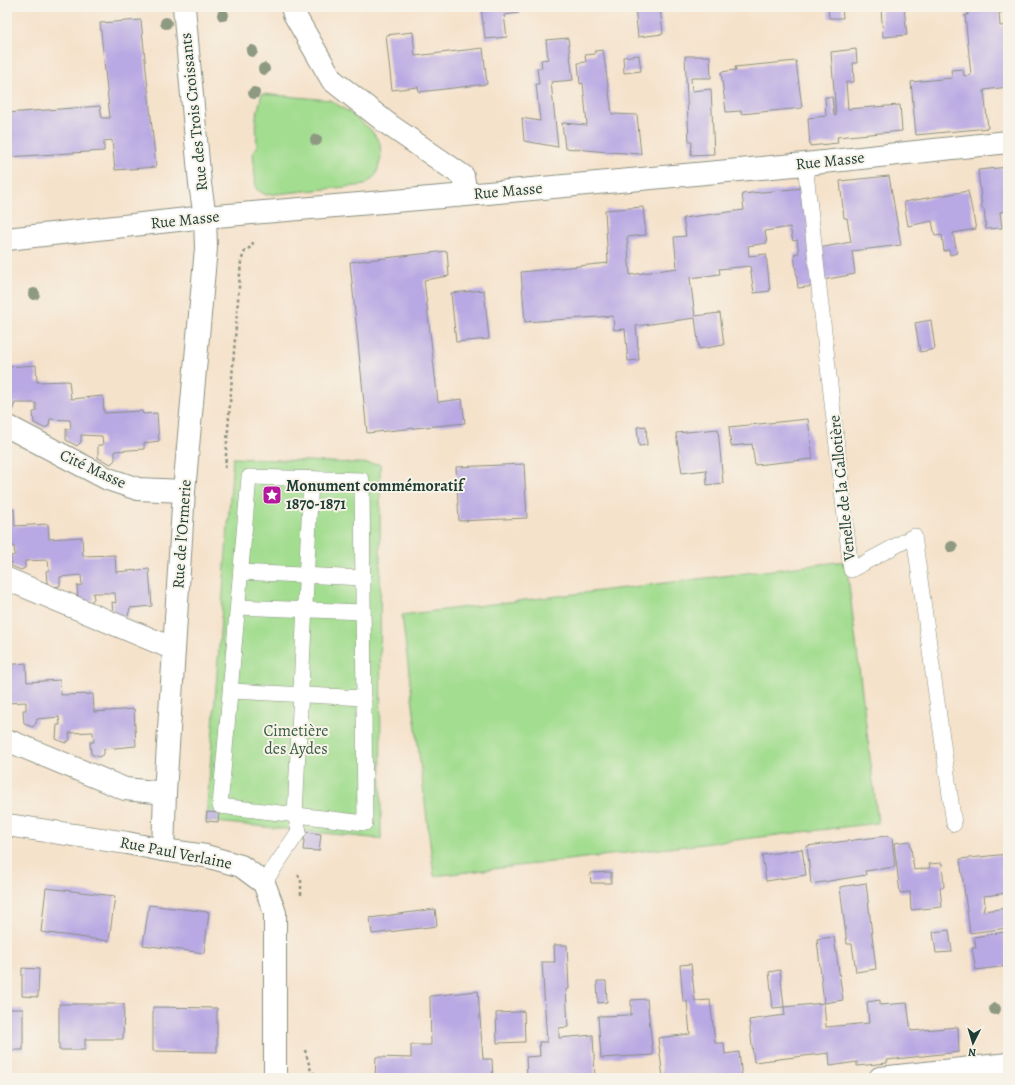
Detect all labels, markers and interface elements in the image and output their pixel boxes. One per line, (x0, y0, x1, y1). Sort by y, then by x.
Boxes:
street label: Rue des Trois Croissants (175, 32, 213, 192)
street label: Rue Masse (794, 146, 866, 176)
street label: Rue Masse (473, 177, 543, 205)
street label: Rue Masse (149, 205, 221, 235)
street label: Venelle de la Callotière (823, 414, 861, 563)
street label: Cité Masse (56, 444, 130, 494)
place label: Monument commémoratif 1870-1871 (286, 475, 466, 515)
street label: Rue de l'Ormerie (167, 479, 197, 589)
place icon: Monument commémoratif 1870-1871 (261, 484, 283, 506)
park label: Cimetière des Aydes (264, 720, 328, 760)
street label: Rue Paul Verlaine (118, 831, 234, 875)
north arrow (953, 1023, 993, 1063)
text: N (968, 1045, 977, 1060)

